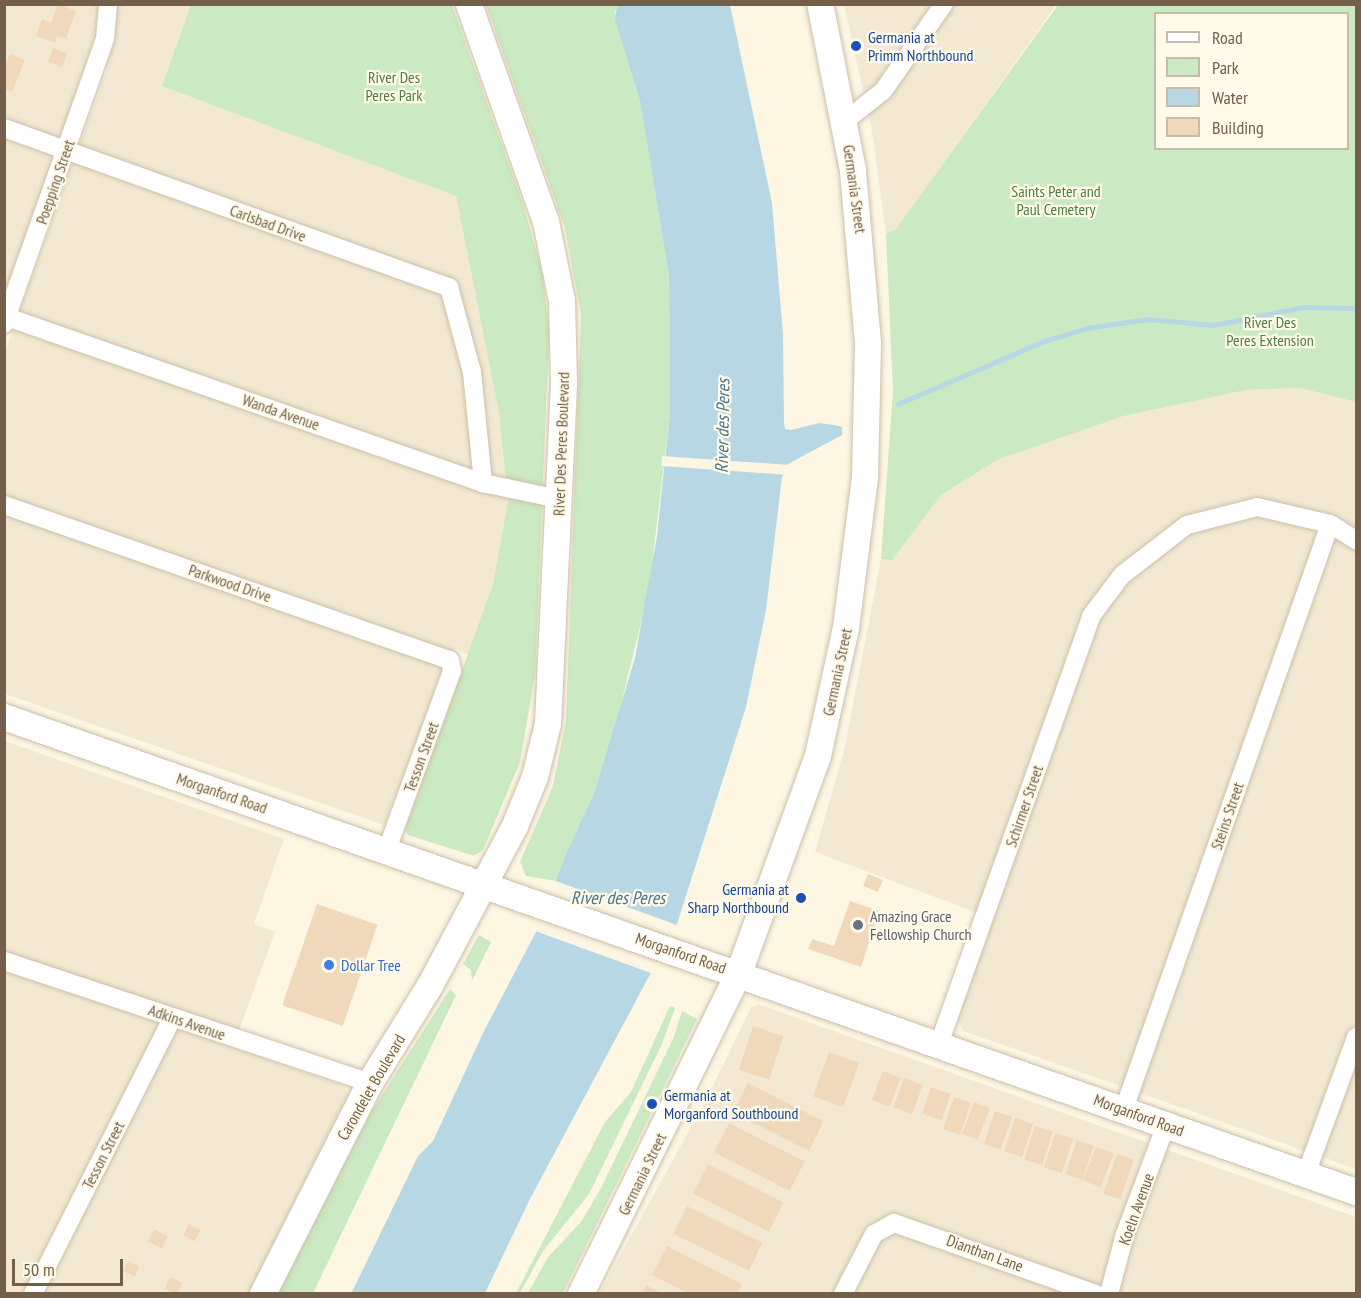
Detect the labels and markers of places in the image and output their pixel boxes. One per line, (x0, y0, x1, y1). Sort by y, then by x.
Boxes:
place label: Germania at Primm Northbound (868, 27, 973, 65)
marker: Germania at Primm Northbound (849, 39, 863, 53)
place label: Germania at Sharp Northbound (687, 879, 789, 917)
marker: Germania at Sharp Northbound (794, 891, 808, 905)
place label: Amazing Grace Fellowship Church (870, 906, 972, 944)
marker: Amazing Grace Fellowship Church (851, 918, 865, 932)
place label: Dollar Tree (341, 955, 401, 975)
marker: Dollar Tree (322, 958, 336, 972)
place label: Germania at Morganford Southbound (664, 1085, 798, 1123)
marker: Germania at Morganford Southbound (645, 1097, 659, 1111)

